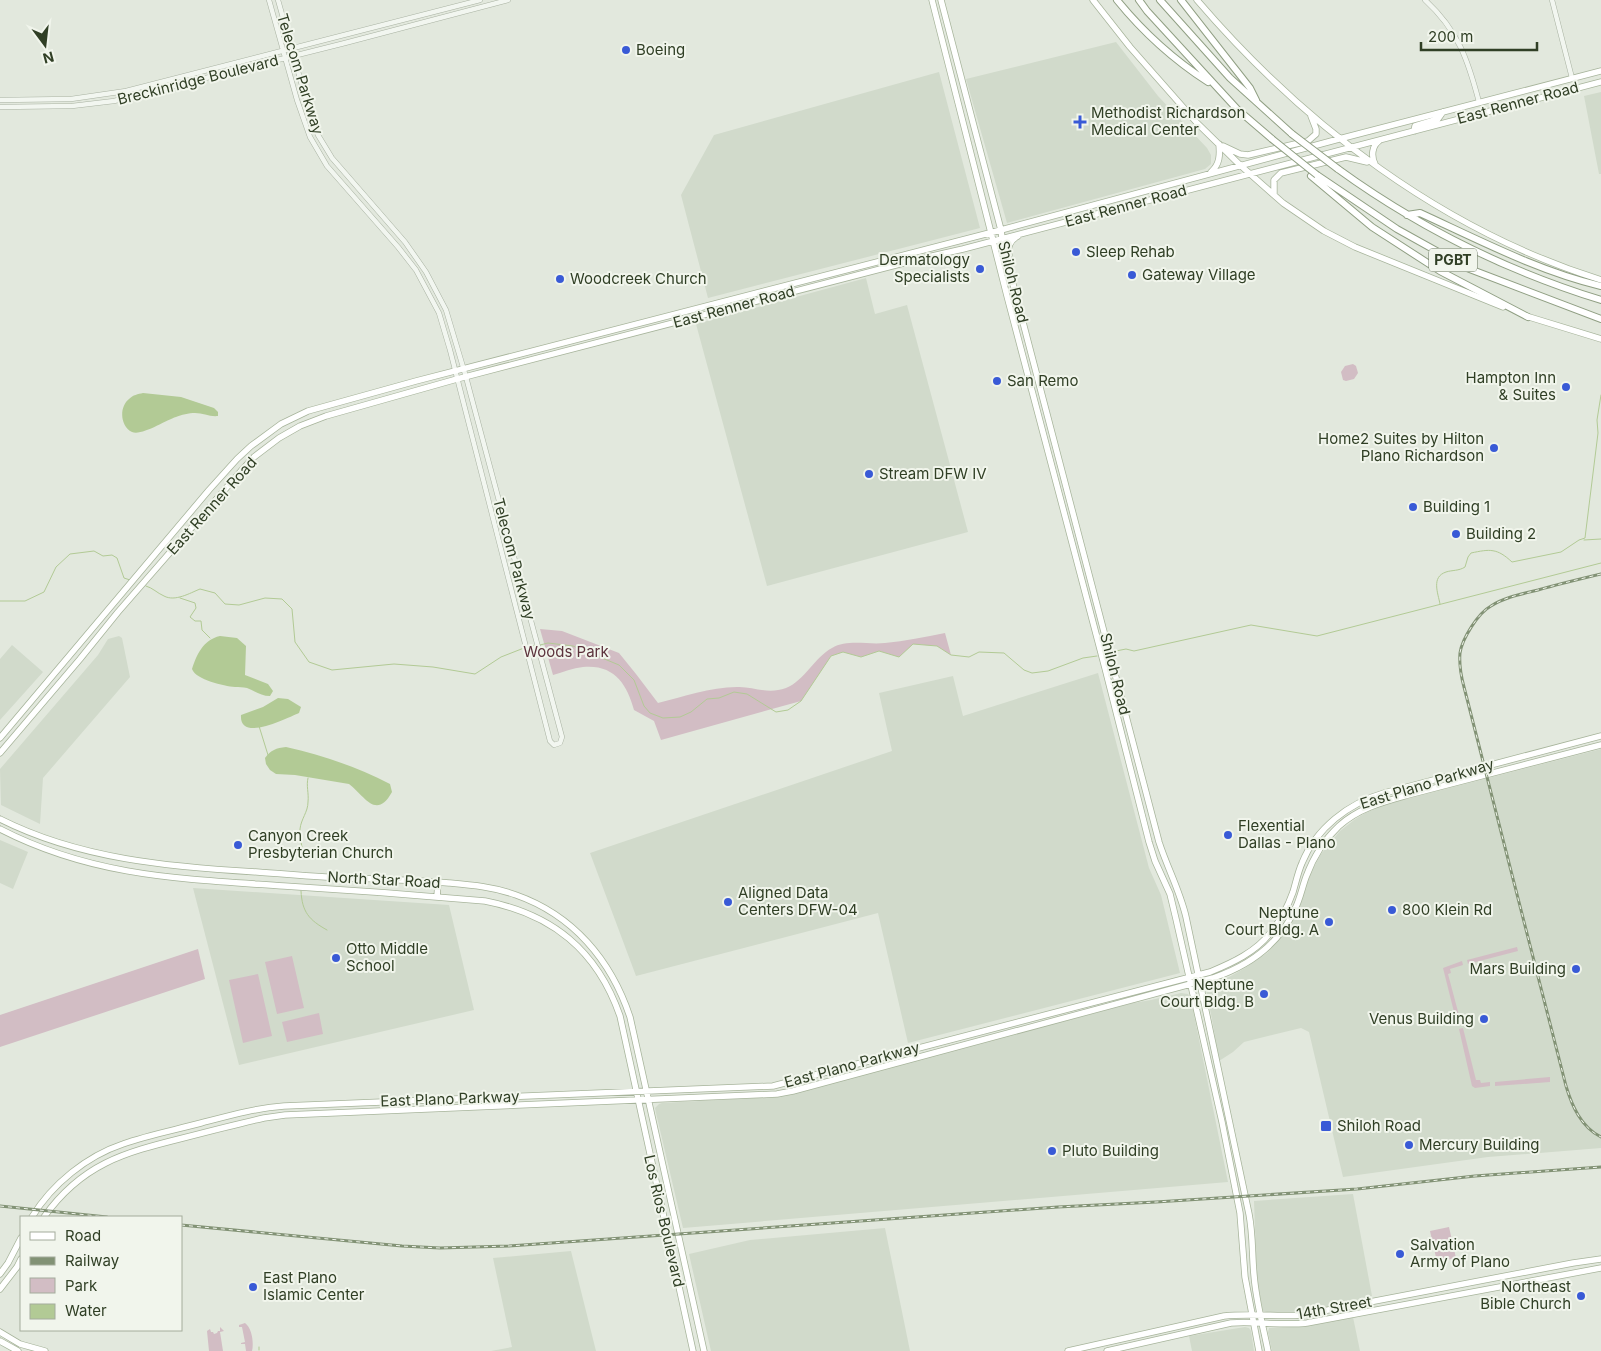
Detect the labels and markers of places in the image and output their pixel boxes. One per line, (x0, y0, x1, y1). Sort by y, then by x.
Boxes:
place label: Boeing (636, 40, 685, 59)
marker: Boeing (620, 44, 632, 56)
place label: Methodist Richardson Medical Center (1091, 103, 1245, 139)
marker: Methodist Richardson Medical Center (1073, 115, 1087, 129)
place label: Sleep Rehab (1086, 242, 1175, 261)
marker: Sleep Rehab (1070, 246, 1082, 258)
place label: Dermatology Specialists (879, 250, 971, 286)
marker: Dermatology Specialists (974, 263, 986, 275)
place label: Gateway Village (1142, 265, 1256, 284)
place label: Woodcreek Church (570, 269, 707, 288)
marker: Gateway Village (1126, 269, 1138, 281)
marker: Woodcreek Church (554, 273, 566, 285)
place label: Hampton Inn & Suites (1466, 368, 1556, 404)
place label: San Remo (1007, 371, 1078, 390)
marker: San Remo (991, 375, 1003, 387)
marker: Hampton Inn & Suites (1560, 381, 1572, 393)
place label: Home2 Suites by Hilton Plano Richardson (1318, 429, 1484, 465)
marker: Home2 Suites by Hilton Plano Richardson (1488, 442, 1500, 454)
place label: Stream DFW IV (879, 464, 987, 483)
marker: Stream DFW IV (863, 468, 875, 480)
place label: Building 1 (1423, 497, 1490, 516)
marker: Building 1 (1407, 501, 1419, 513)
place label: Building 2 (1466, 524, 1536, 543)
marker: Building 2 (1450, 528, 1462, 540)
place label: Flexential Dallas - Plano (1238, 816, 1336, 852)
place label: Canyon Creek Presbyterian Church (248, 826, 393, 862)
marker: Flexential Dallas - Plano (1222, 829, 1234, 841)
marker: Canyon Creek Presbyterian Church (232, 839, 244, 851)
place label: Aligned Data Centers DFW-04 (738, 883, 858, 919)
marker: Aligned Data Centers DFW-04 (722, 896, 734, 908)
place label: 800 Klein Rd (1402, 900, 1492, 919)
place label: Neptune Court Bldg. A (1224, 903, 1319, 939)
marker: 800 Klein Rd (1386, 904, 1398, 916)
marker: Neptune Court Bldg. A (1323, 916, 1335, 928)
place label: Otto Middle School (346, 939, 428, 975)
marker: Otto Middle School (330, 952, 342, 964)
place label: Mars Building (1469, 959, 1566, 978)
marker: Mars Building (1570, 963, 1582, 975)
place label: Neptune Court Bldg. B (1160, 975, 1254, 1011)
marker: Neptune Court Bldg. B (1258, 988, 1270, 1000)
place label: Venus Building (1369, 1009, 1474, 1028)
marker: Venus Building (1478, 1013, 1490, 1025)
place label: Shiloh Road (1337, 1116, 1421, 1135)
marker: Shiloh Road (1319, 1119, 1333, 1133)
place label: Mercury Building (1419, 1135, 1540, 1154)
marker: Mercury Building (1403, 1139, 1415, 1151)
place label: Pluto Building (1062, 1141, 1159, 1160)
marker: Pluto Building (1046, 1145, 1058, 1157)
place label: Salvation Army of Plano (1410, 1235, 1510, 1271)
marker: Salvation Army of Plano (1394, 1248, 1406, 1260)
place label: East Plano Islamic Center (263, 1268, 365, 1304)
place label: Northeast Bible Church (1480, 1277, 1571, 1313)
marker: East Plano Islamic Center (247, 1281, 259, 1293)
marker: Northeast Bible Church (1575, 1290, 1587, 1302)

